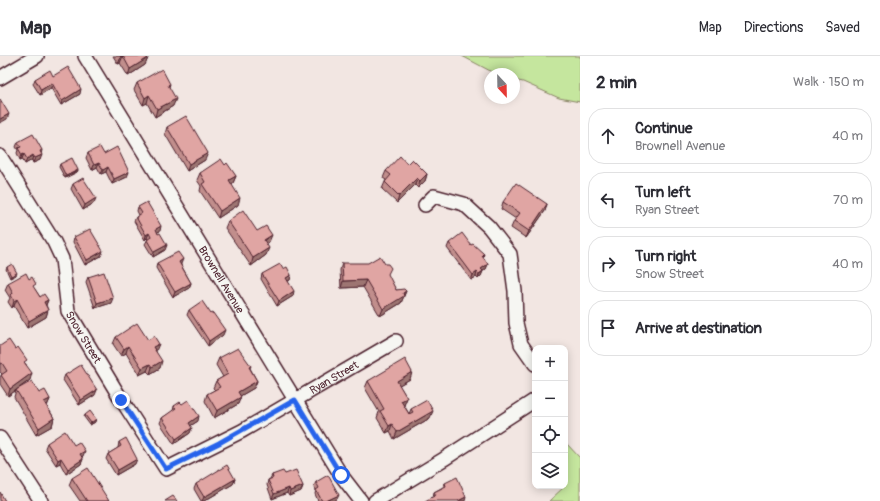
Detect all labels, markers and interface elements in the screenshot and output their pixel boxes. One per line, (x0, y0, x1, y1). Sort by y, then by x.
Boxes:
text: Map (20, 16, 51, 40)
text: Map (699, 19, 722, 36)
text: Directions (744, 19, 803, 36)
text: Saved (825, 19, 860, 36)
north arrow (484, 68, 520, 104)
text: 2 min (596, 72, 637, 93)
text: Walk · 150 m (793, 74, 864, 90)
text: Continue (635, 119, 693, 138)
icon: ahead (597, 125, 619, 147)
text: 40 m (832, 128, 863, 144)
text: Brownell Avenue (635, 138, 725, 154)
text: Turn left (635, 183, 691, 202)
icon: left (597, 189, 619, 211)
text: 70 m (833, 192, 863, 208)
text: Ryan Street (635, 202, 699, 218)
street label: Brownell Avenue (196, 244, 247, 316)
text: Turn right (635, 247, 696, 266)
icon: right (597, 253, 619, 275)
text: 40 m (832, 256, 863, 272)
text: Snow Street (635, 266, 704, 282)
street label: Snow Street (63, 309, 104, 366)
icon: arrive (597, 317, 619, 339)
text: Arrive at destination (635, 319, 762, 338)
map controls (532, 345, 568, 489)
button: + (532, 345, 568, 381)
street label: Ryan Street (307, 358, 361, 397)
button: − (532, 381, 568, 417)
route end (112, 391, 130, 409)
button: locate (532, 417, 568, 453)
button: layers (532, 453, 568, 489)
route start (332, 466, 350, 484)

